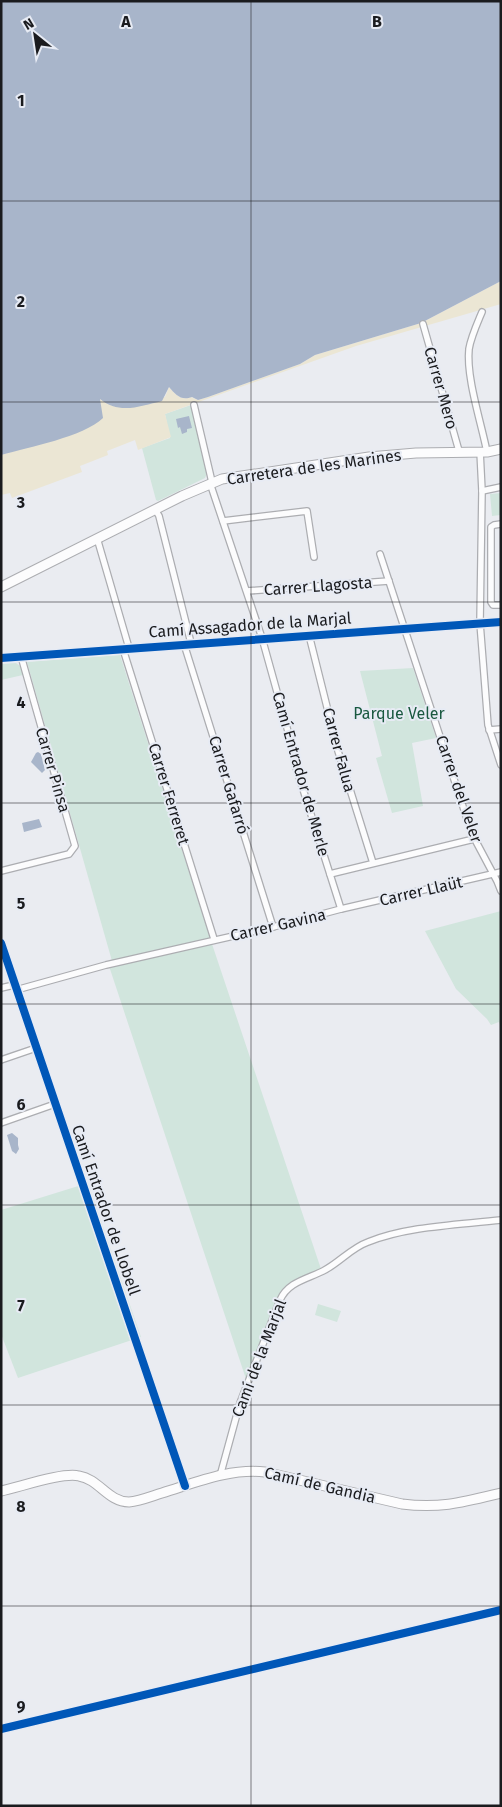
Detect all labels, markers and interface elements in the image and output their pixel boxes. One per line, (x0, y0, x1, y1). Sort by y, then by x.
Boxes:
north arrow (10, 10, 60, 60)
text: A (120, 12, 131, 31)
text: B (372, 12, 382, 31)
text: N (20, 14, 37, 34)
text: 1 (17, 91, 25, 110)
text: 2 (17, 292, 25, 311)
street label: Carrer Mero (420, 345, 462, 431)
street label: Carretera de les Marines (226, 445, 402, 489)
text: 3 (16, 493, 25, 512)
street label: Carrer Llagosta (263, 573, 373, 599)
street label: Camí Assagador de la Marjal (148, 608, 352, 642)
street label: Camí Entrador de Merle (268, 689, 334, 859)
text: 4 (16, 693, 26, 712)
park label: Parque Veler (353, 704, 446, 723)
street label: Carrer Falua (319, 706, 359, 794)
street label: Carrer Pinsa (32, 725, 74, 815)
street label: Carrer Gafarró (205, 733, 253, 837)
street label: Carrer del Veler (432, 733, 487, 846)
street label: Carrer Ferreret (145, 741, 194, 847)
street label: Carrer Llaüt (378, 872, 465, 910)
text: 5 (17, 894, 26, 913)
street label: Carrer Gavina (228, 905, 328, 945)
text: 6 (16, 1095, 26, 1114)
street label: Camí Entrador de Llobell (68, 1122, 144, 1298)
text: 7 (17, 1296, 25, 1315)
street label: Camí de la Marjal (228, 1296, 290, 1420)
street label: Camí de Gandia (263, 1463, 377, 1507)
text: 8 (16, 1497, 26, 1516)
text: 9 (17, 1697, 26, 1716)

